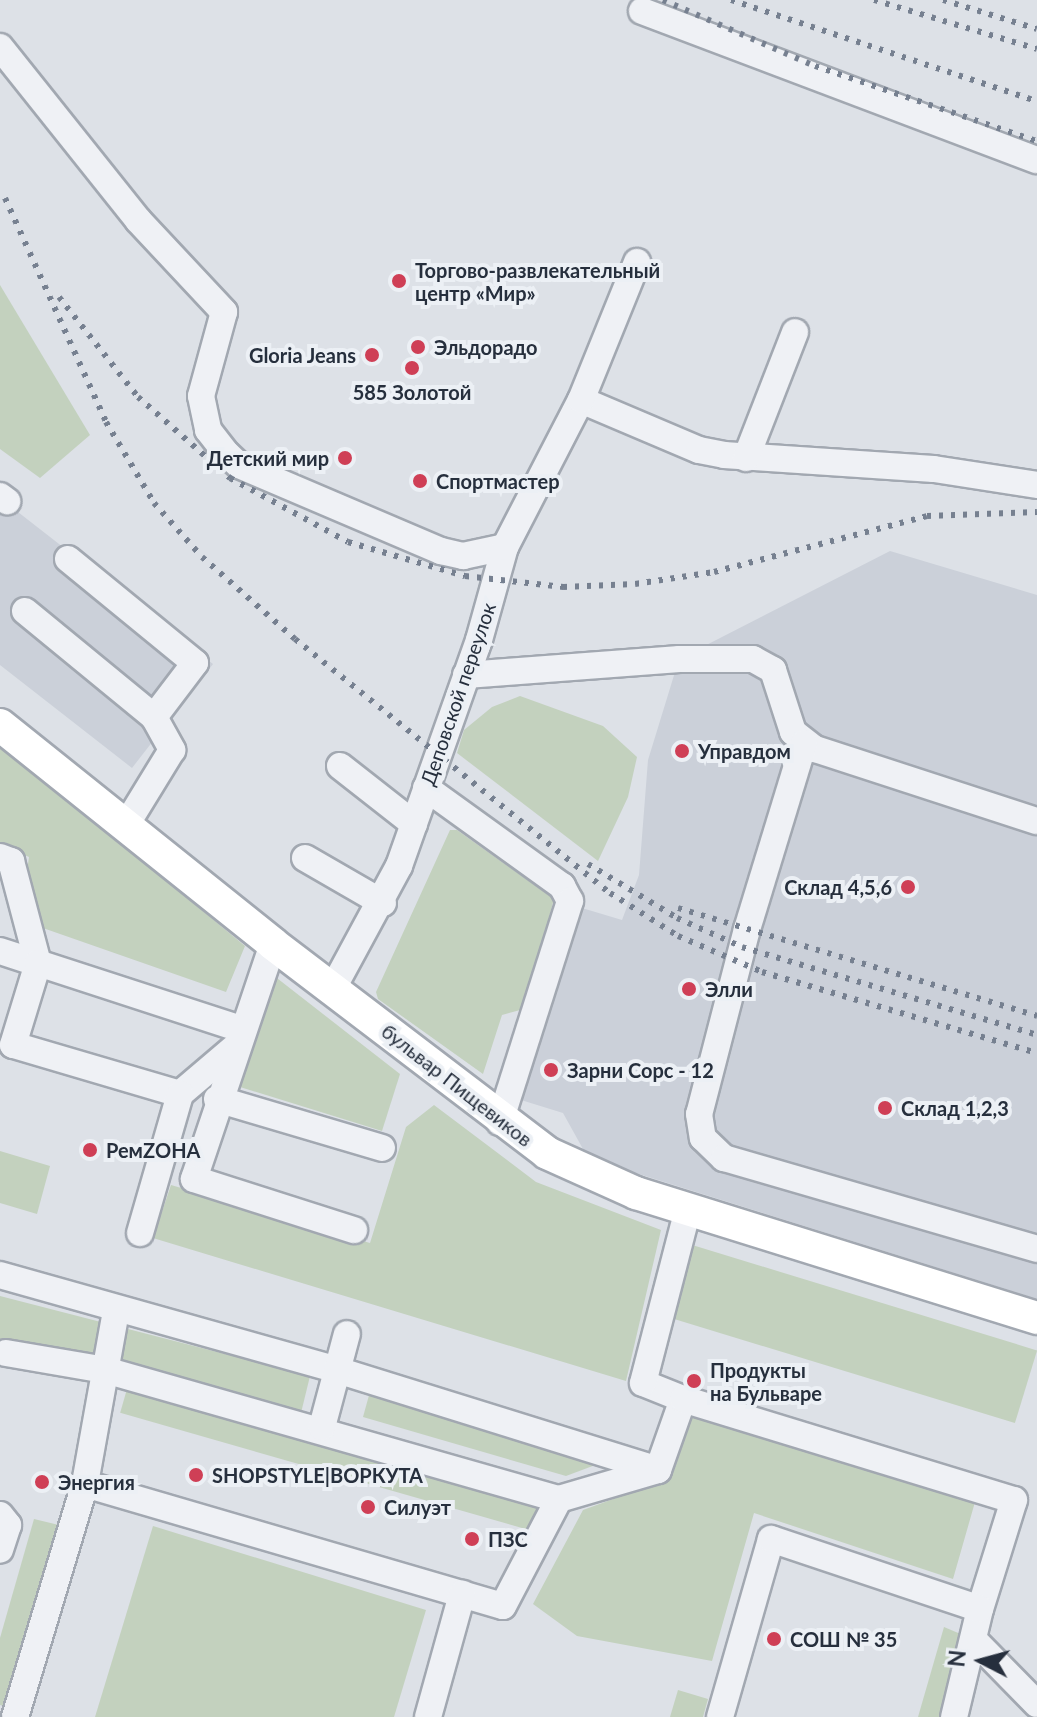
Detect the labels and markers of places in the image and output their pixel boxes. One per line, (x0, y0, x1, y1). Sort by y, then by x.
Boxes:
place label: Торгово-развлекательный центр «Мир» (415, 258, 660, 305)
marker: Торгово-развлекательный центр «Мир» (390, 272, 408, 290)
place label: Эльдорадо (434, 335, 538, 359)
marker: Эльдорадо (409, 338, 427, 356)
place label: Gloria Jeans (248, 343, 356, 367)
marker: Gloria Jeans (363, 346, 381, 364)
marker: 585 Золотой (403, 359, 421, 377)
place label: 585 Золотой (353, 380, 471, 404)
place label: Детский мир (207, 446, 329, 470)
marker: Детский мир (336, 449, 354, 467)
place label: Спортмастер (436, 469, 560, 493)
marker: Спортмастер (411, 472, 429, 490)
place label: Управдом (698, 739, 791, 763)
marker: Управдом (673, 742, 691, 760)
place label: Склад 4,5,6 (784, 875, 892, 899)
marker: Склад 4,5,6 (899, 878, 917, 896)
place label: Элли (705, 977, 753, 1001)
marker: Элли (680, 980, 698, 998)
place label: Зарни Сорс - 12 (567, 1058, 714, 1082)
marker: Зарни Сорс - 12 (542, 1061, 560, 1079)
place label: Склад 1,2,3 (901, 1096, 1009, 1120)
marker: Склад 1,2,3 (876, 1099, 894, 1117)
place label: РемZОНА (106, 1138, 200, 1162)
marker: РемZОНА (81, 1141, 99, 1159)
place label: Продукты на Бульваре (710, 1358, 822, 1405)
marker: Продукты на Бульваре (685, 1372, 703, 1390)
place label: SHOPSTYLE|ВОРКУТА (212, 1463, 423, 1487)
marker: SHOPSTYLE|ВОРКУТА (187, 1466, 205, 1484)
place label: Энергия (58, 1470, 135, 1494)
marker: Энергия (33, 1473, 51, 1491)
place label: Силуэт (384, 1495, 451, 1519)
marker: Силуэт (359, 1498, 377, 1516)
place label: ПЗС (488, 1527, 528, 1551)
marker: ПЗС (463, 1530, 481, 1548)
place label: СОШ № 35 (790, 1627, 897, 1651)
marker: СОШ № 35 (765, 1630, 783, 1648)

